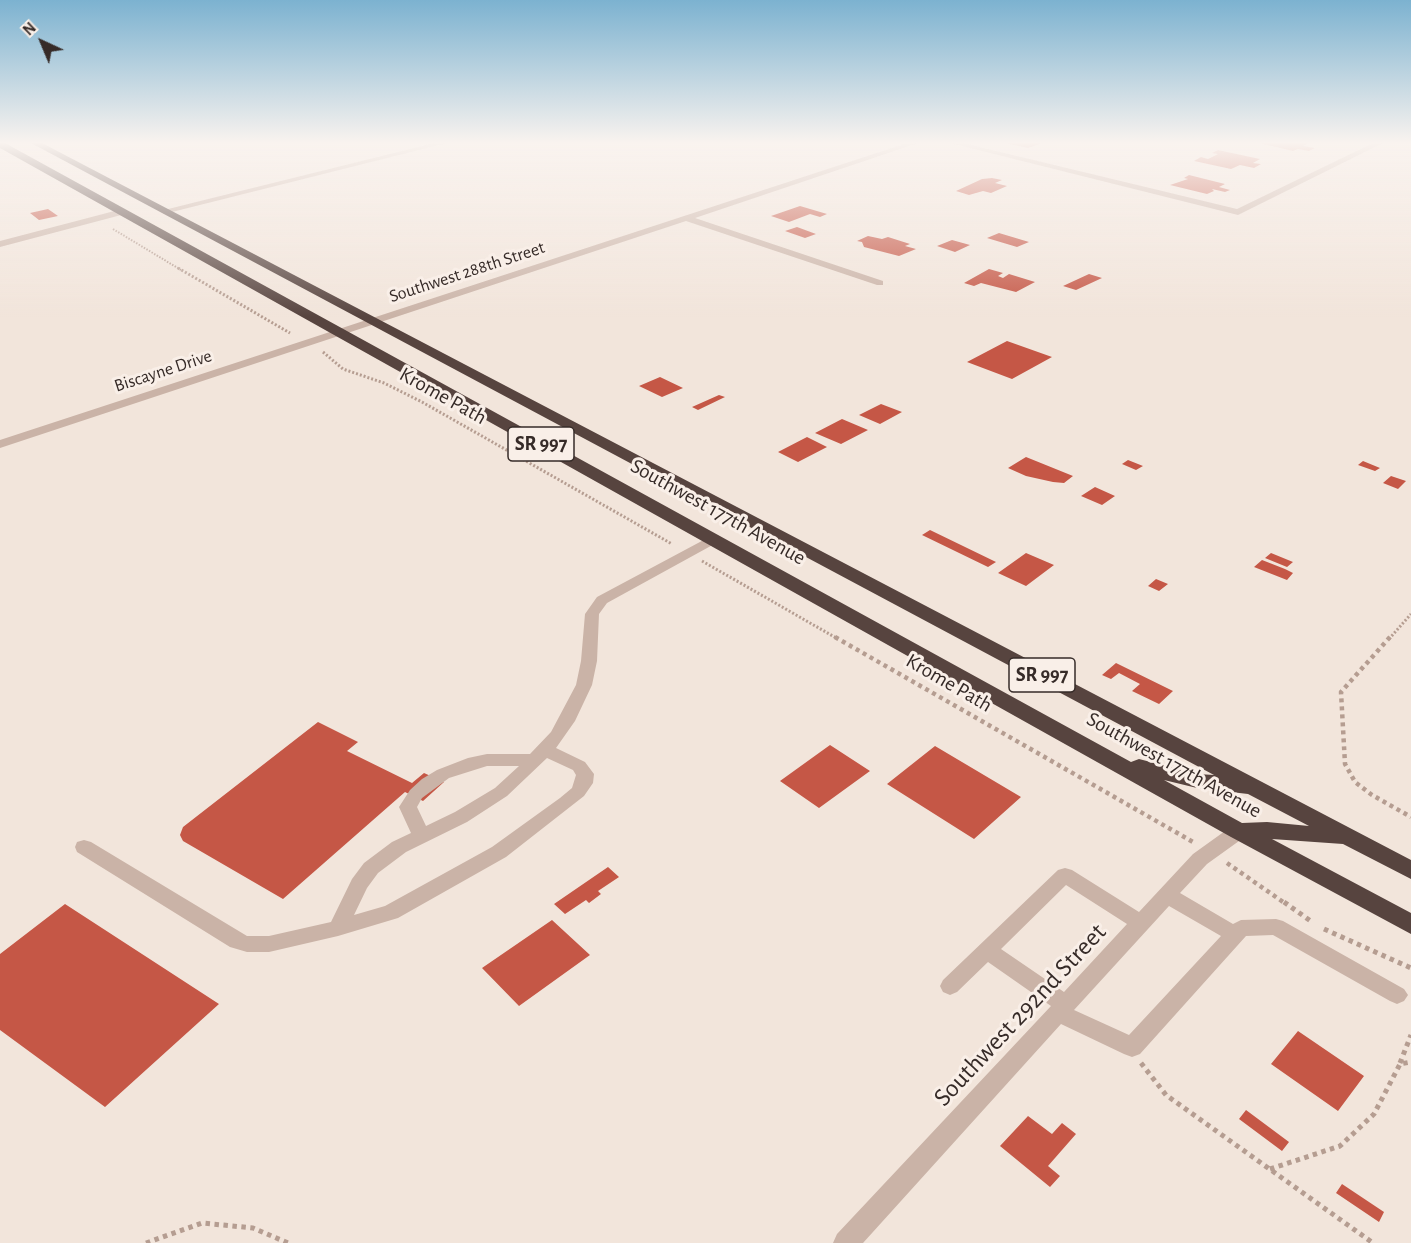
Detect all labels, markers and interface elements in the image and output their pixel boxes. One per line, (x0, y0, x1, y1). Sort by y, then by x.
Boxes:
north arrow (12, 12, 72, 72)
text: N (20, 19, 39, 39)
street label: Southwest 288th Street (387, 237, 547, 307)
street label: Biscayne Drive (112, 345, 214, 397)
street label: Krome Path (395, 362, 491, 430)
road number: SR 997 (508, 427, 574, 461)
street label: Southwest 177th Avenue (626, 453, 810, 571)
street label: Krome Path (901, 648, 997, 718)
road number: SR 997 (1009, 658, 1075, 692)
street label: Southwest 177th Avenue (1082, 706, 1266, 824)
street label: Southwest 292nd Street (927, 917, 1113, 1113)

